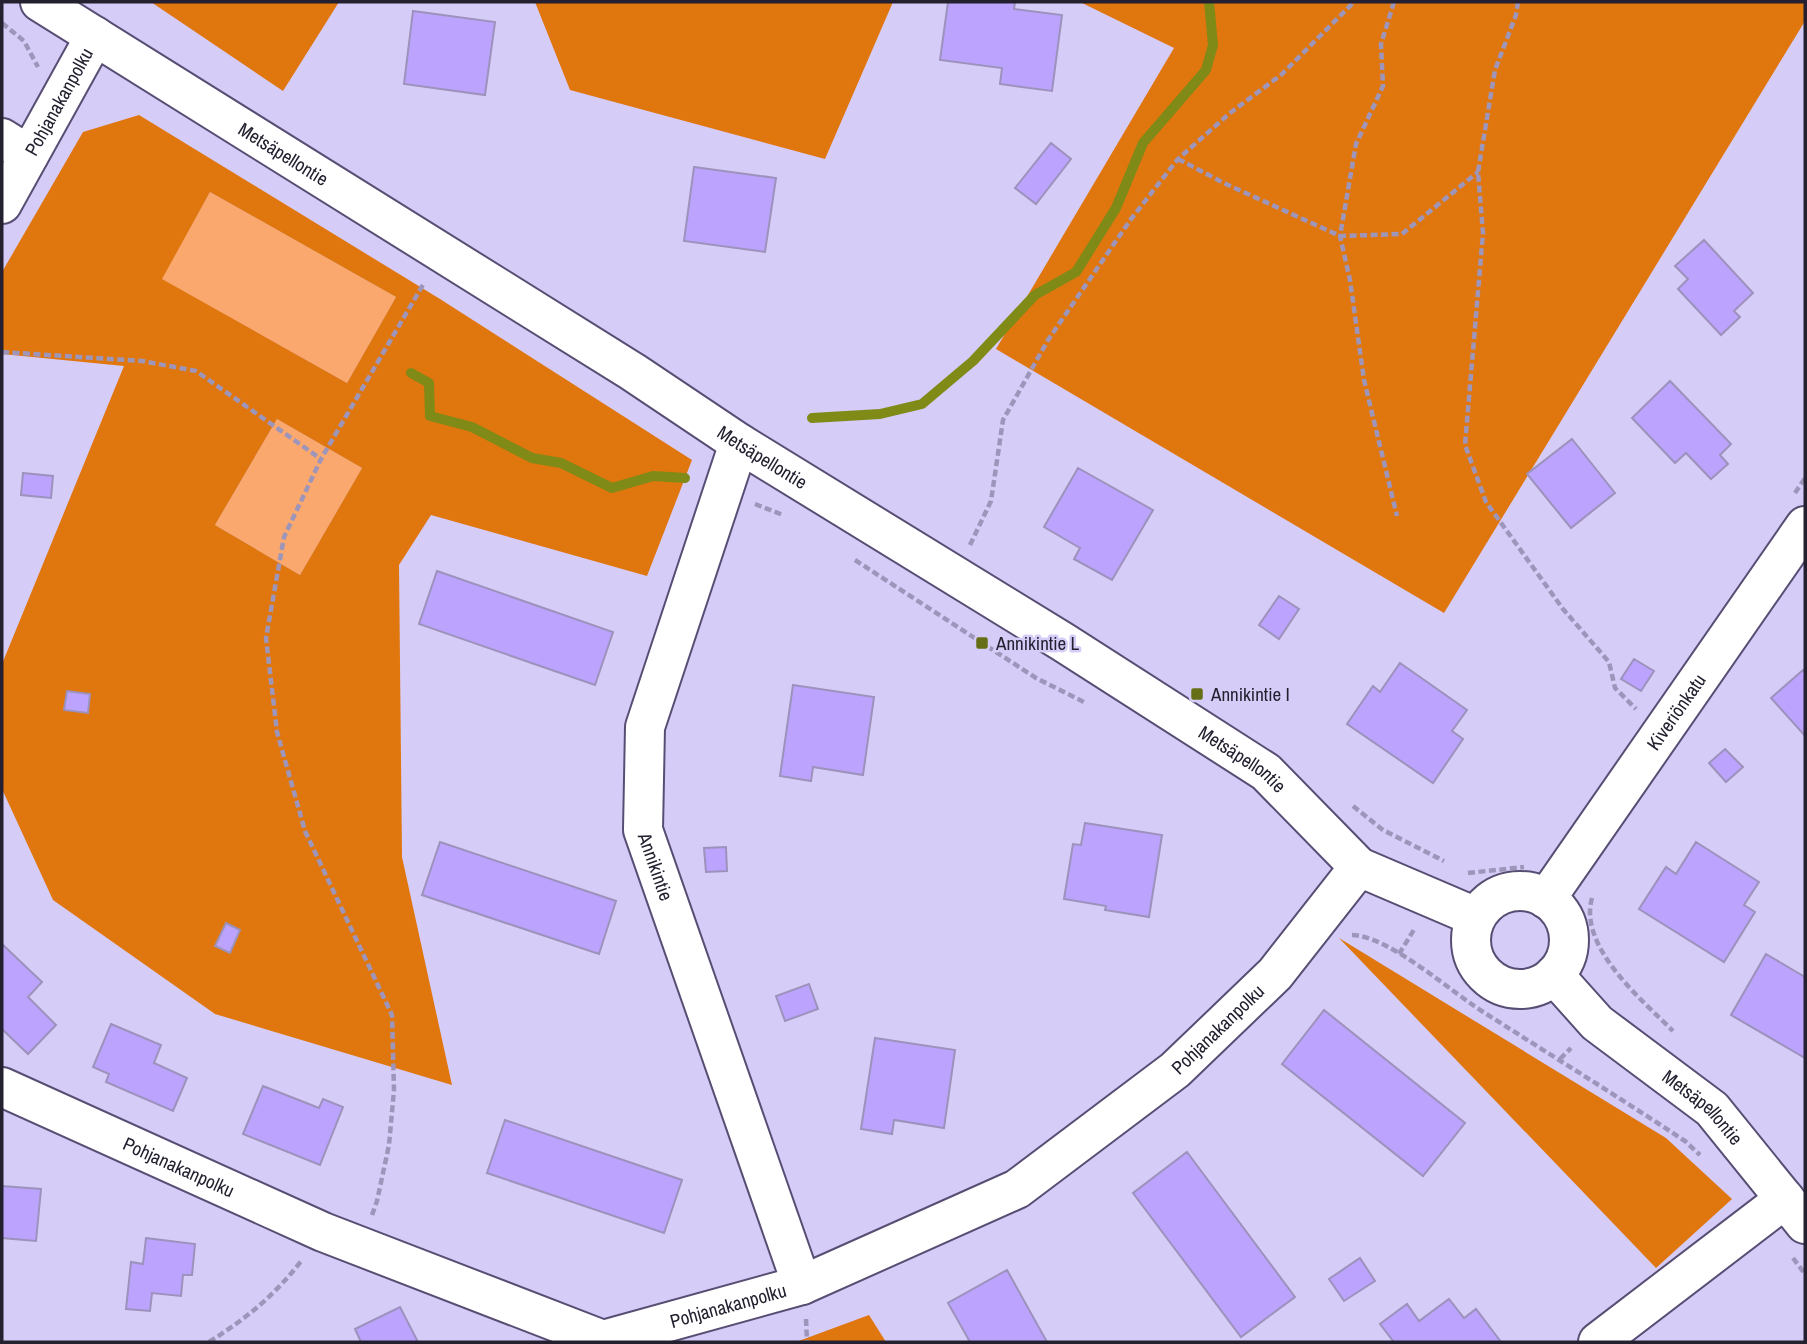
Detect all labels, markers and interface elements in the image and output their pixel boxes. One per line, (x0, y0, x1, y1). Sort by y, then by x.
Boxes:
street label: Pohjanakanpolku (18, 43, 99, 160)
street label: Metsäpellontie (234, 116, 333, 192)
street label: Metsäpellontie (712, 419, 812, 495)
place label: Annikintie L (995, 630, 1079, 656)
marker: Annikintie L (974, 635, 990, 651)
street label: Kiveriönkatu (1640, 668, 1712, 755)
place label: Annikintie I (1210, 681, 1290, 707)
marker: Annikintie I (1189, 686, 1205, 702)
street label: Metsäpellontie (1194, 719, 1292, 798)
street label: Annikintie (632, 828, 680, 904)
street label: Pohjanakanpolku (1165, 978, 1270, 1080)
street label: Metsäpellontie (1657, 1063, 1749, 1150)
street label: Pohjanakanpolku (119, 1130, 239, 1203)
street label: Pohjanakanpolku (667, 1277, 789, 1334)

